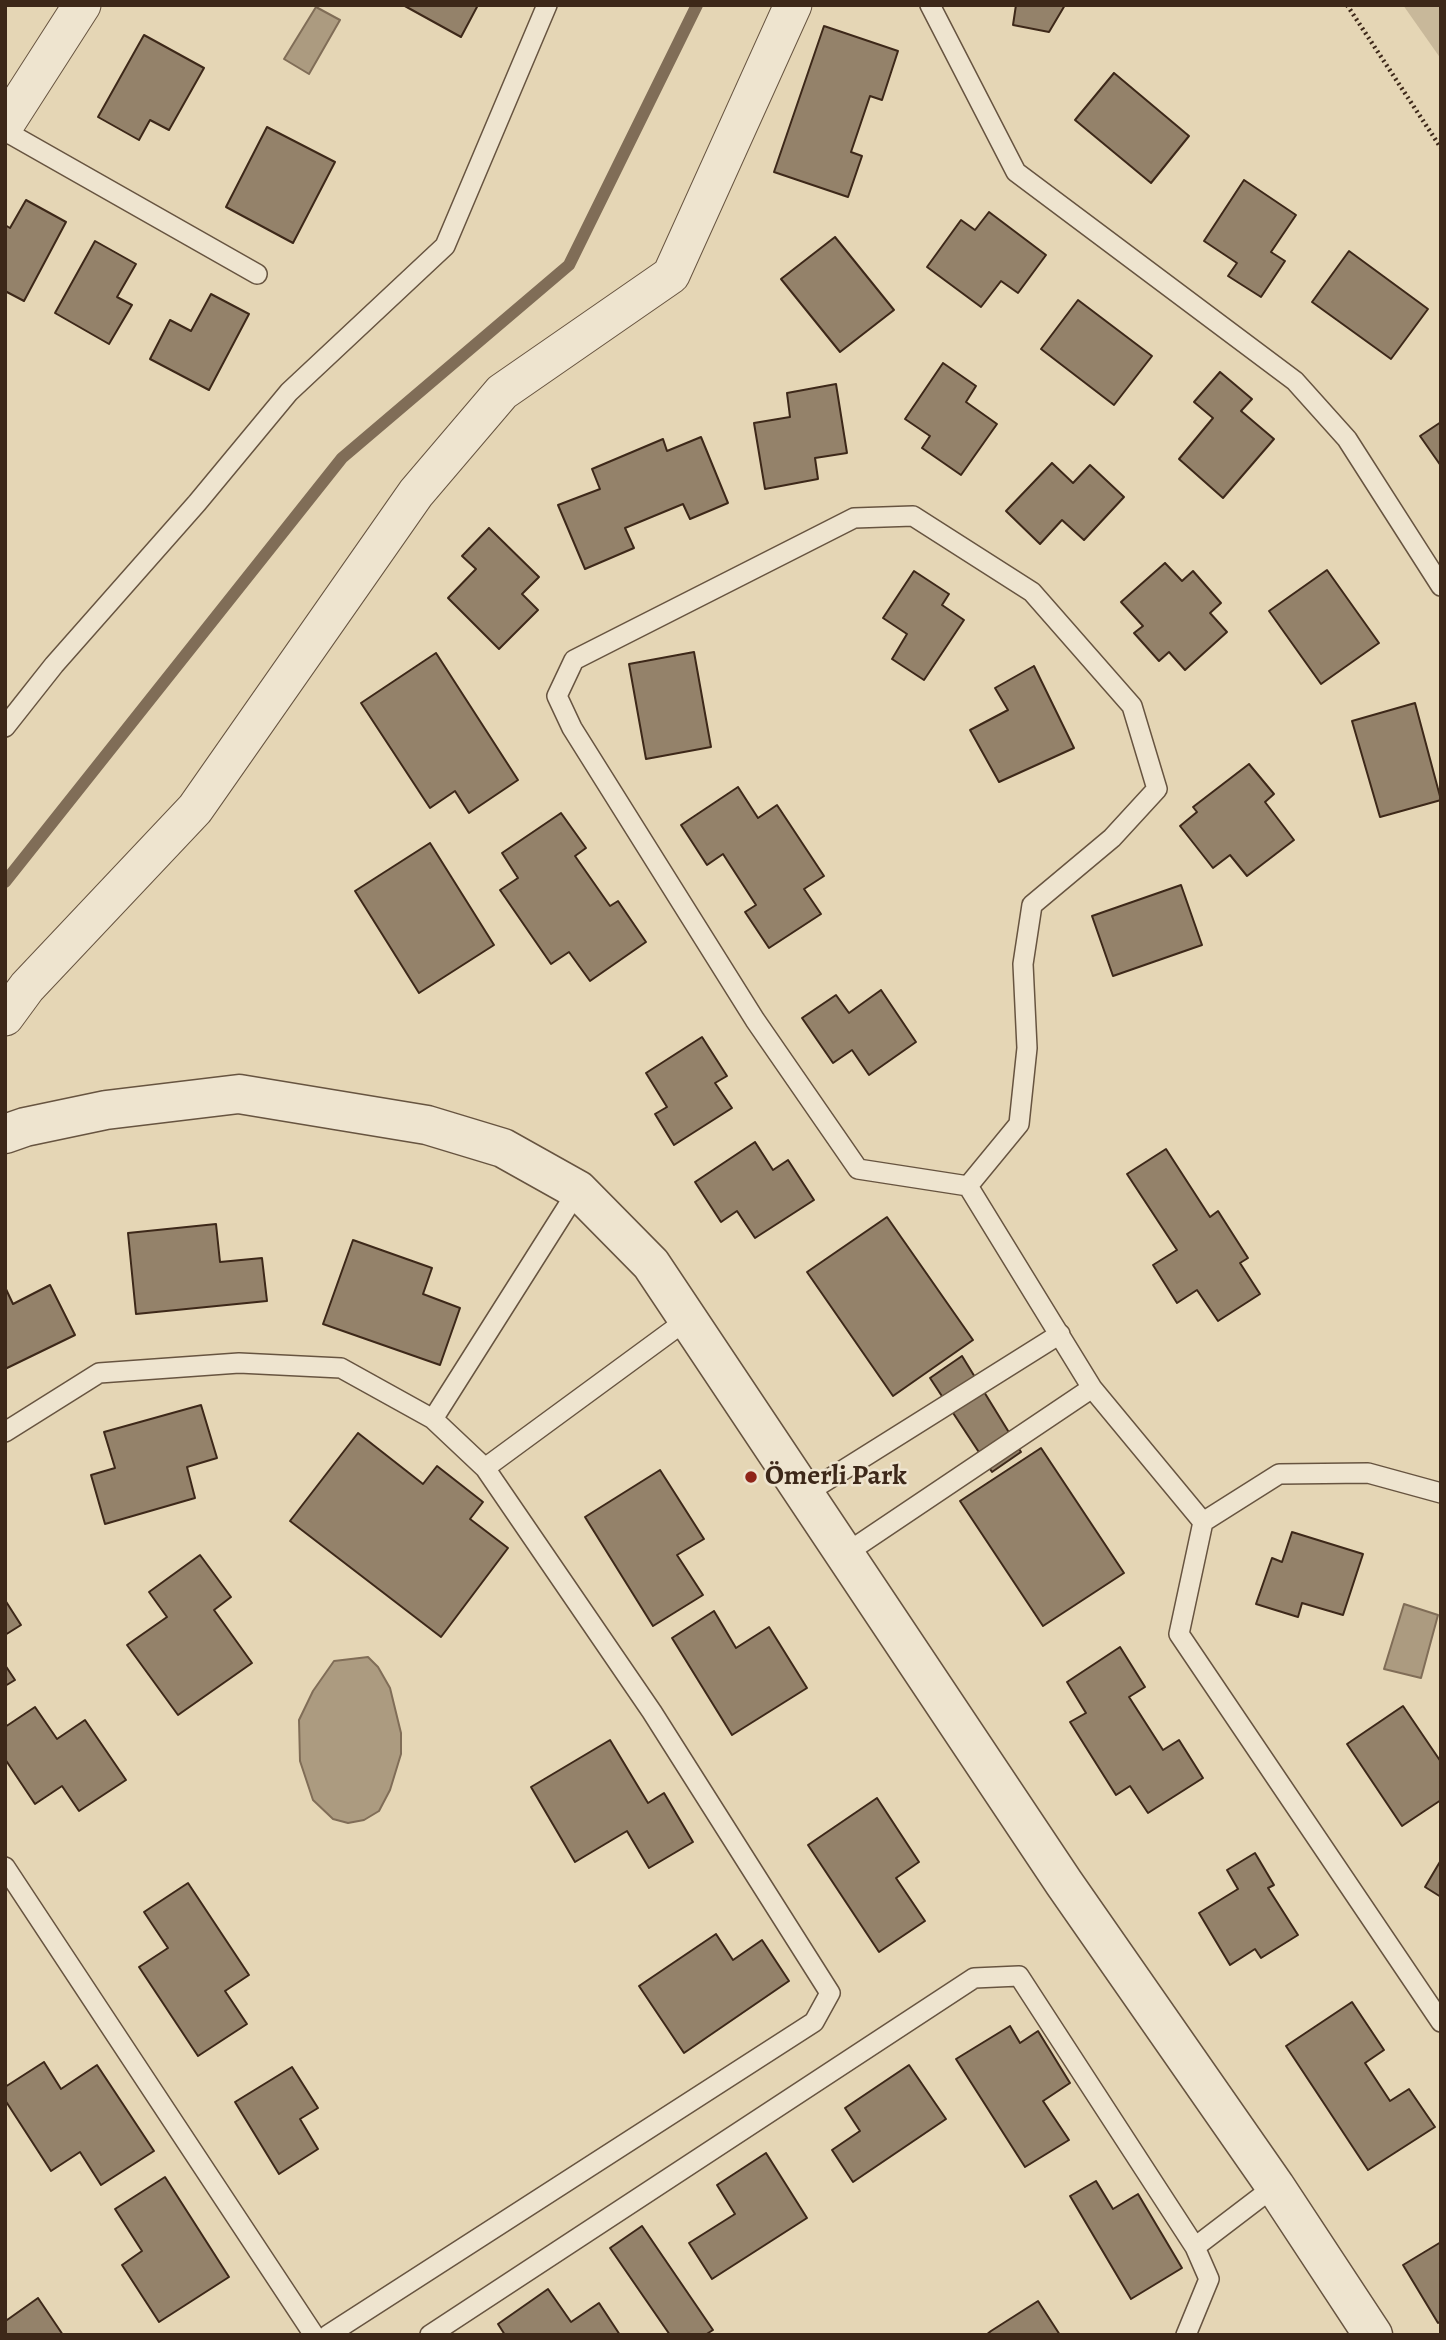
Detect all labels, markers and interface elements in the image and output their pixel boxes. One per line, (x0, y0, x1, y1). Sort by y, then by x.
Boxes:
place label: Ömerli Park (765, 1460, 907, 1494)
marker: Ömerli Park (743, 1469, 759, 1485)

